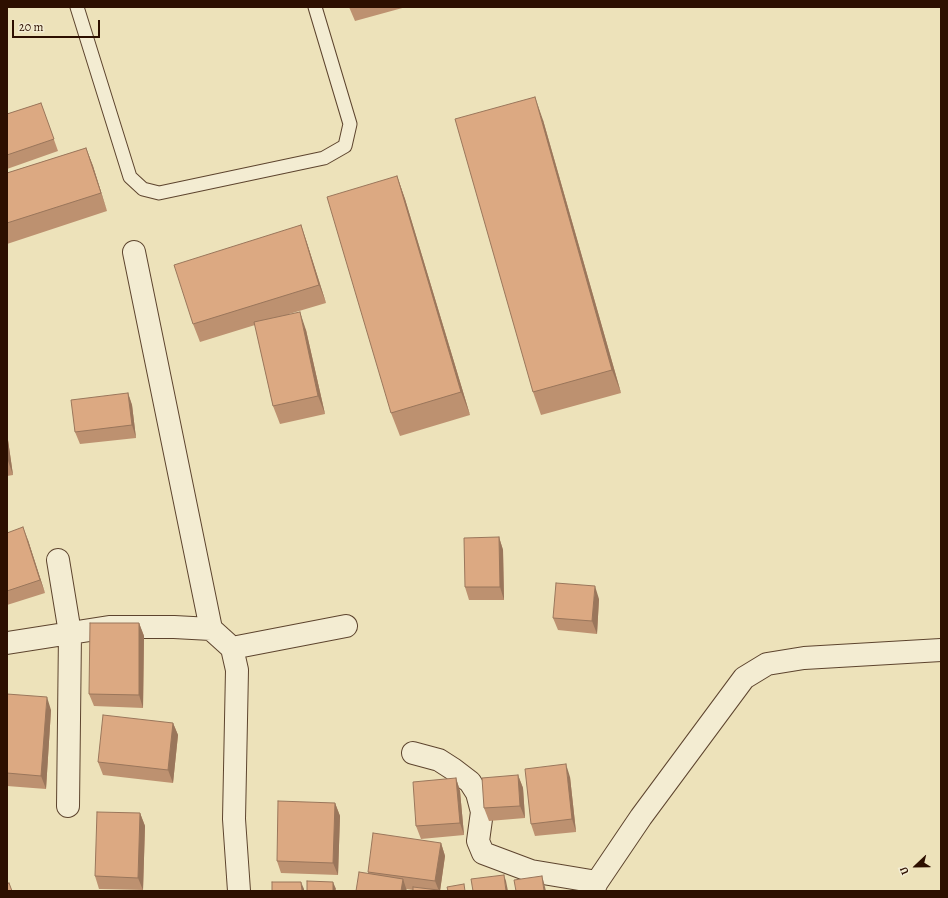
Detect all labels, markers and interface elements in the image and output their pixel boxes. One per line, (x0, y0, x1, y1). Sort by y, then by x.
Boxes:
scale bar (14, 12, 102, 38)
text: 20 m (19, 19, 43, 35)
north arrow (896, 846, 936, 886)
text: U (896, 865, 913, 877)

